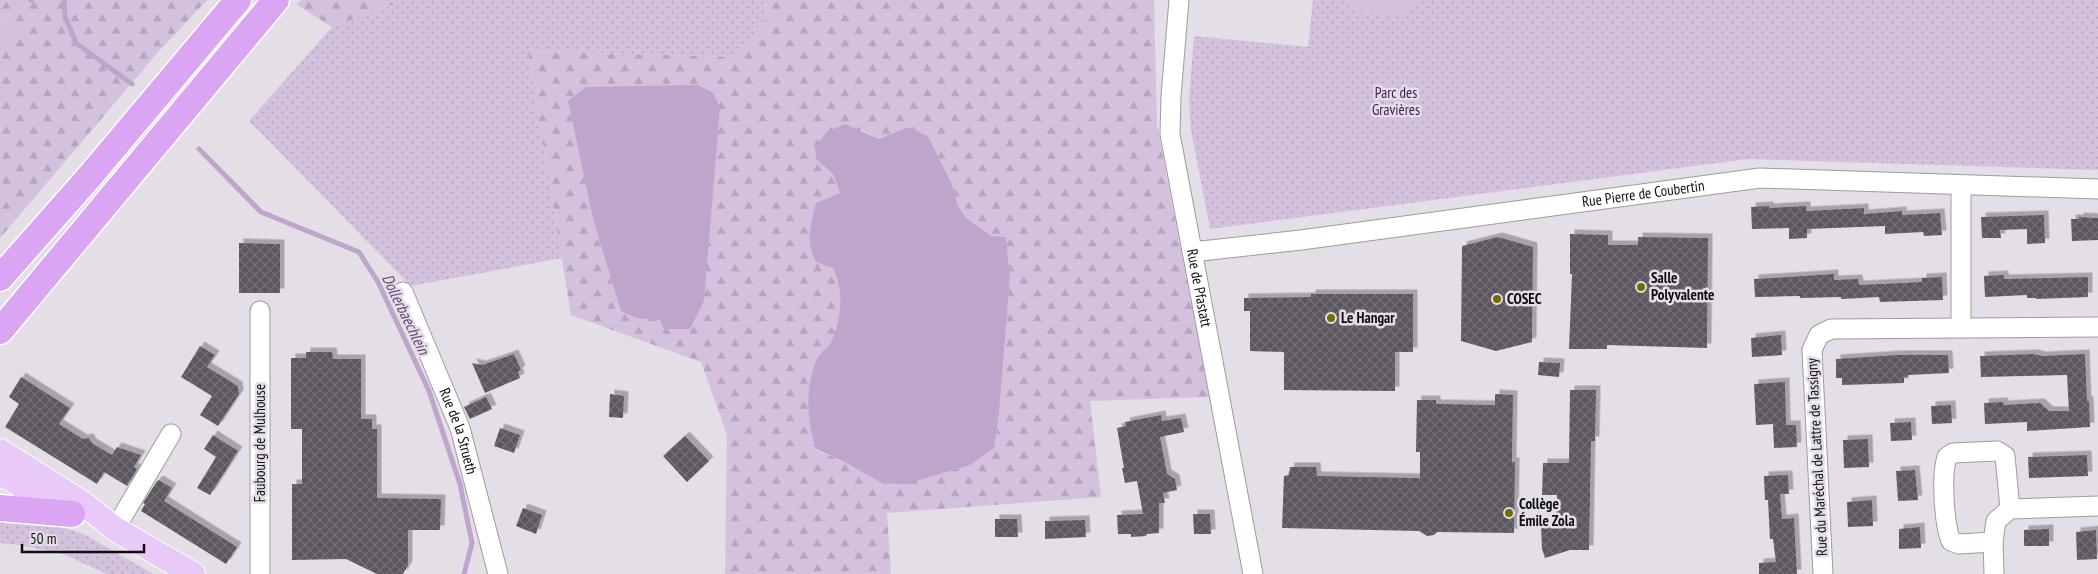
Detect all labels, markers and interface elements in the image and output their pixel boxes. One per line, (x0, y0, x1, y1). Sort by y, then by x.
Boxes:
park label: Parc des Gravières (1372, 83, 1420, 119)
street label: Rue Pierre de Coubertin (1581, 176, 1706, 211)
street label: Rue de Pfastatt (1183, 247, 1216, 328)
place label: Salle Polyvalente (1651, 268, 1714, 304)
water label: Dollerbaechlein (378, 270, 435, 358)
marker: Salle Polyvalente (1635, 281, 1647, 293)
place label: COSEC (1507, 289, 1542, 308)
marker: COSEC (1491, 293, 1503, 305)
place label: Le Hangar (1341, 308, 1395, 327)
marker: Le Hangar (1325, 312, 1337, 324)
street label: Rue du Maréchal de Lattre de Tassigny (1802, 357, 1831, 557)
street label: Faubourg de Mulhouse (250, 384, 269, 502)
street label: Rue de la Strueth (435, 385, 482, 476)
place label: Collège Émile Zola (1519, 494, 1575, 530)
marker: Collège Émile Zola (1503, 507, 1515, 519)
scale bar (22, 522, 145, 554)
text: 50 m (30, 529, 56, 548)

